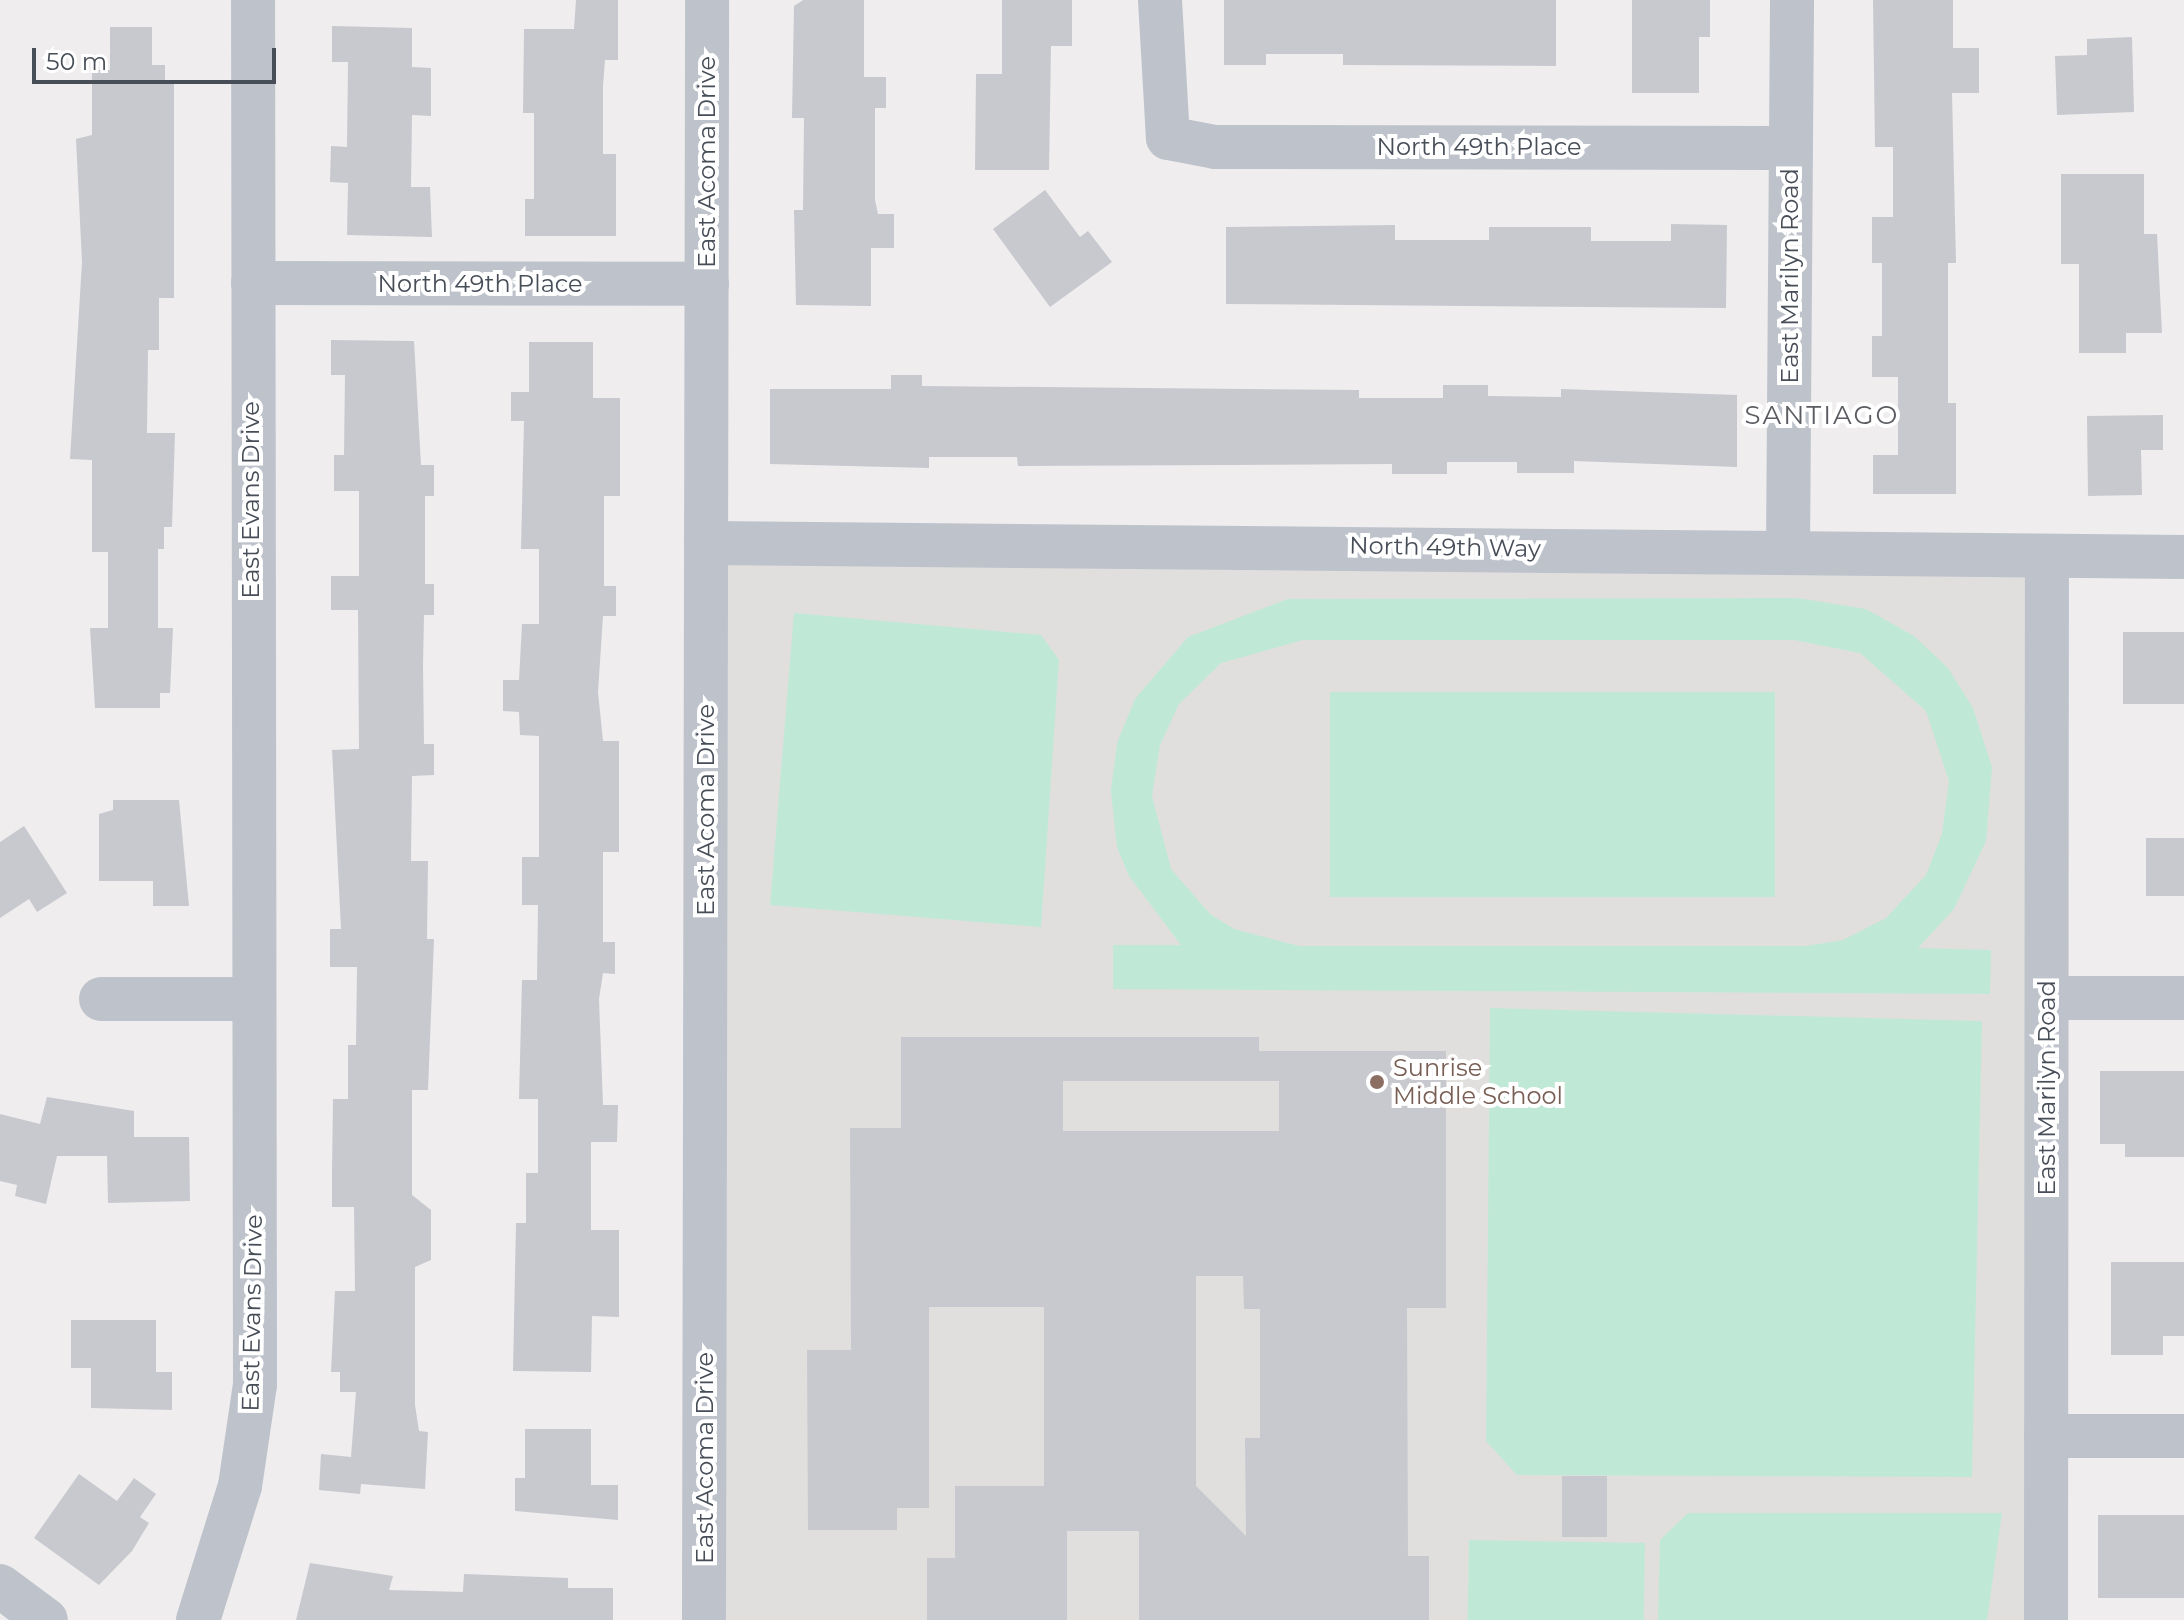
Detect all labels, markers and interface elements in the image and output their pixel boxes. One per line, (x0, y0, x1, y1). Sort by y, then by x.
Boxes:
scale bar (36, 32, 280, 82)
text: 50 m (46, 47, 107, 76)
street label: East Acoma Drive (693, 56, 721, 268)
street label: North 49th Place (1376, 133, 1582, 161)
street label: East Marilyn Road (1776, 168, 1804, 384)
street label: North 49th Place (377, 270, 583, 298)
district label: SANTIAGO (1745, 400, 1899, 432)
street label: East Evans Drive (237, 401, 265, 599)
street label: North 49th Way (1349, 531, 1541, 563)
street label: East Acoma Drive (692, 704, 720, 916)
street label: East Marilyn Road (2033, 980, 2061, 1196)
place label: Sunrise Middle School (1393, 1054, 1563, 1110)
marker: Sunrise Middle School (1368, 1073, 1386, 1091)
street label: East Evans Drive (236, 1214, 268, 1412)
street label: East Acoma Drive (691, 1352, 719, 1564)

